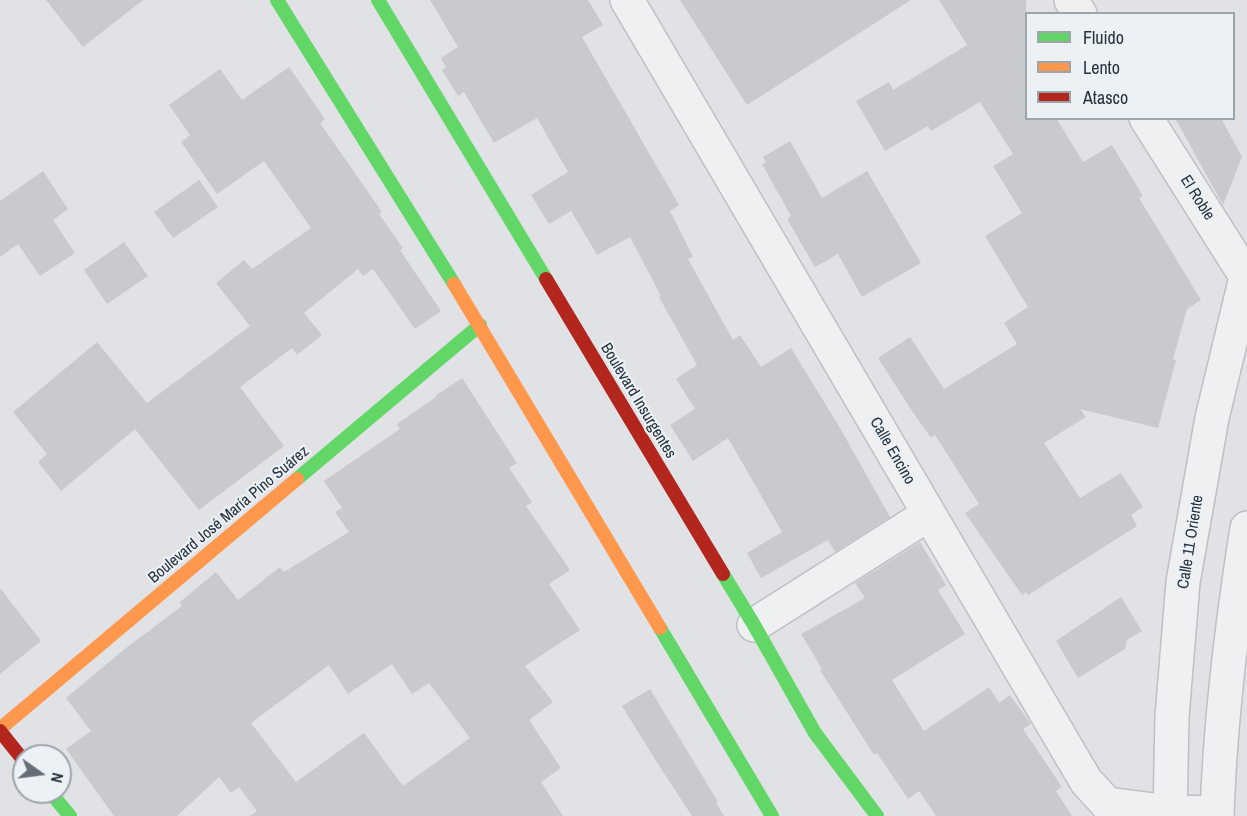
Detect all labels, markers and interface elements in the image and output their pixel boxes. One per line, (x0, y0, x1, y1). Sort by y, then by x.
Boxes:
legend (1025, 12, 1235, 120)
text: Fluido (1083, 25, 1124, 50)
text: Lento (1083, 55, 1120, 80)
text: Atasco (1083, 85, 1128, 110)
street label: El Roble (1176, 172, 1218, 224)
street label: Boulevard Insurgentes (596, 340, 680, 462)
street label: Calle Encino (865, 414, 919, 488)
street label: Boulevard José María Pino Suárez (145, 442, 313, 588)
street label: Calle 11 Oriente (1174, 494, 1208, 590)
north arrow (12, 744, 72, 804)
text: N (46, 771, 69, 785)

